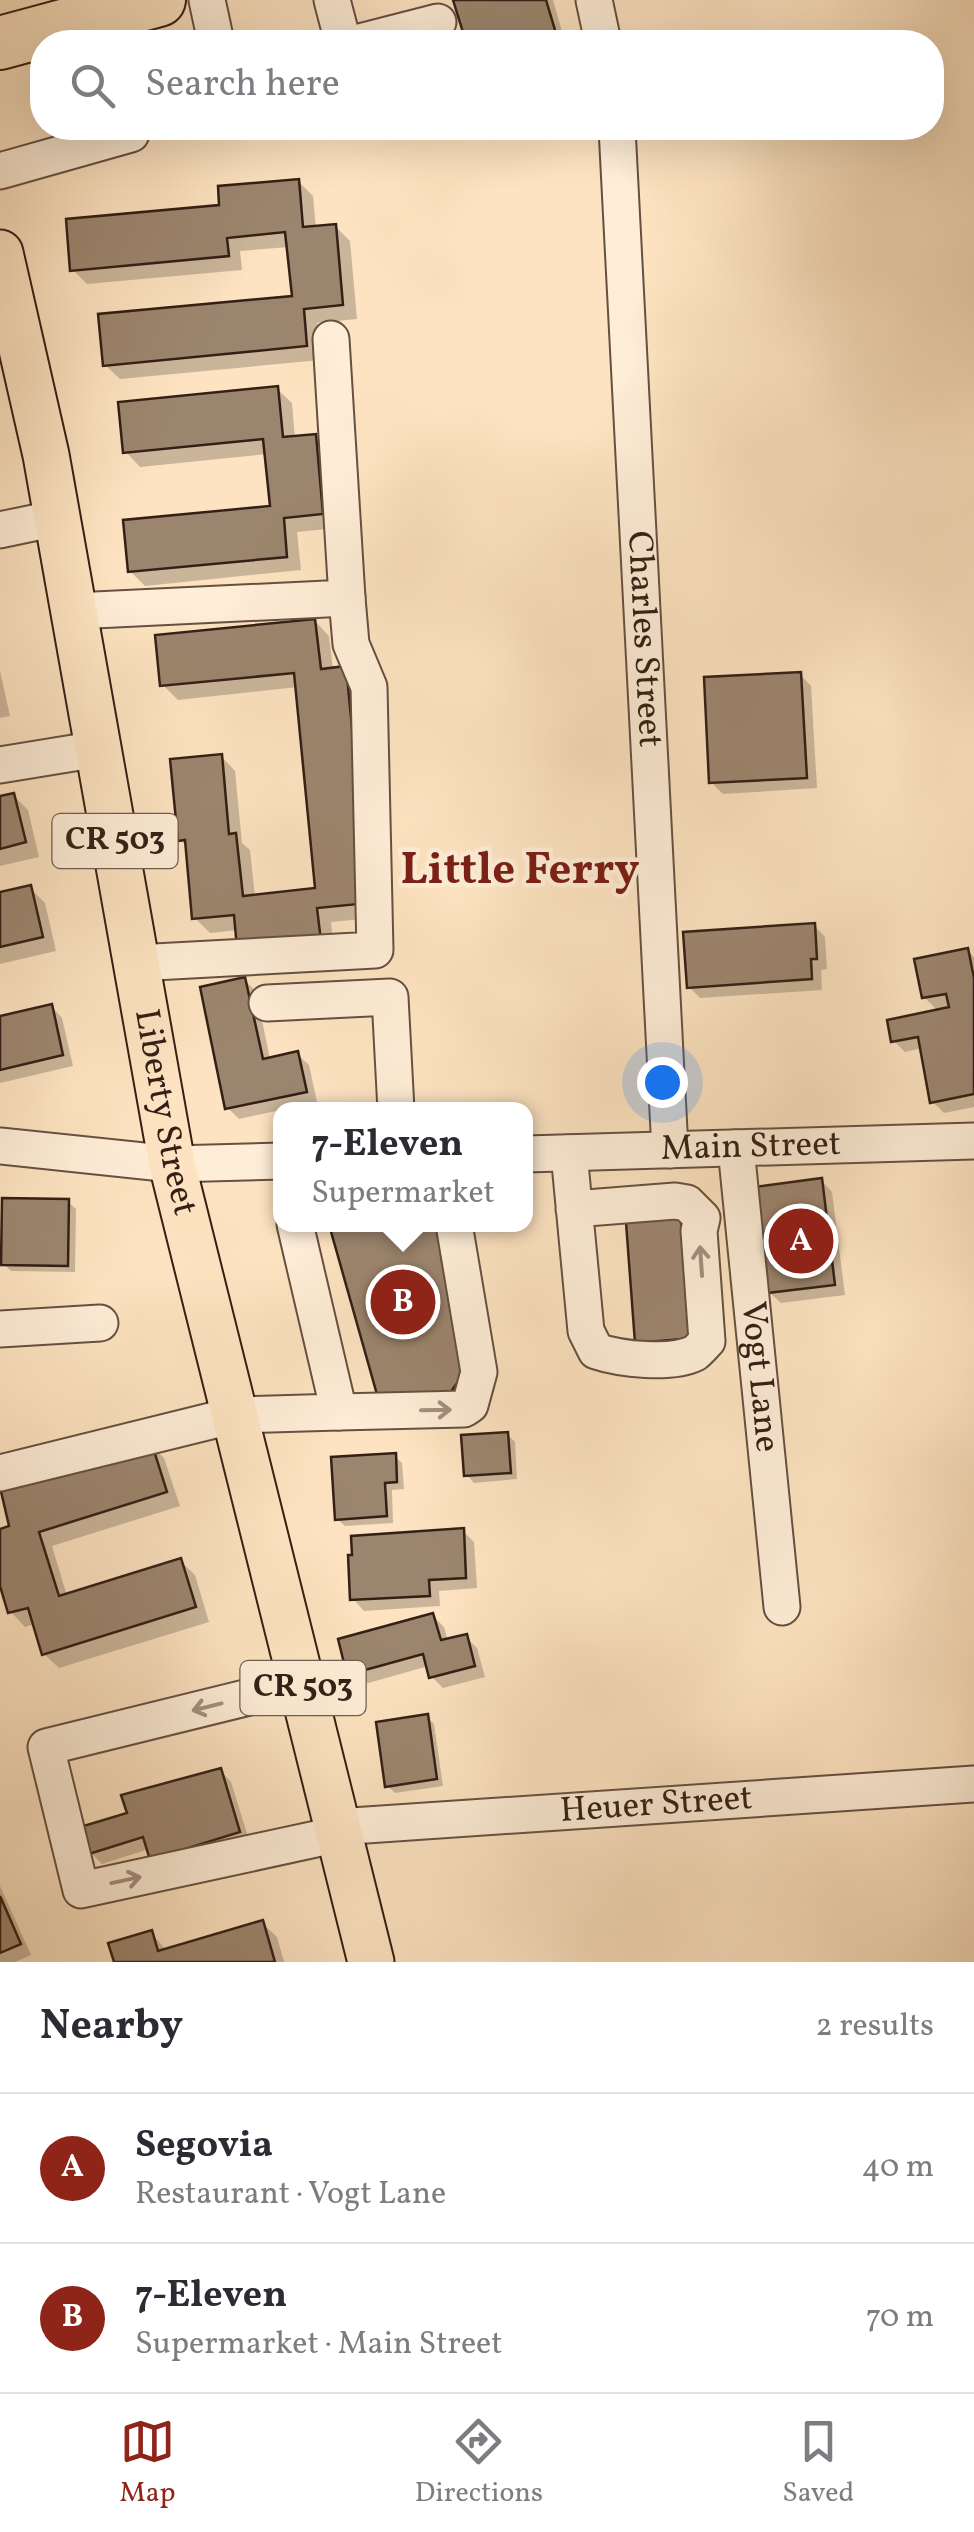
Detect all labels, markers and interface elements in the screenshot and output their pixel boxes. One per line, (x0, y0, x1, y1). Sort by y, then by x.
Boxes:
search box (30, 30, 944, 140)
icon: search (65, 58, 120, 113)
text: Search here (145, 59, 340, 112)
street label: Charles Street (614, 530, 673, 749)
road number: CR 503 (52, 814, 178, 868)
district label: Little Ferry (400, 840, 640, 903)
street label: Liberty Street (121, 1005, 208, 1221)
your location (637, 1057, 688, 1108)
popup (273, 1102, 533, 1232)
text: 7-Eleven (311, 1119, 463, 1172)
street label: Main Street (660, 1121, 842, 1174)
text: Supermarket (311, 1172, 495, 1216)
pin: A (768, 1204, 834, 1278)
one-way arrow (691, 1245, 710, 1277)
pin: B (370, 1264, 436, 1340)
street label: Vogt Lane (728, 1299, 790, 1454)
one-way arrow (420, 1400, 452, 1420)
road number: CR 503 (240, 1661, 366, 1715)
one-way arrow (192, 1699, 223, 1718)
street label: Heuer Street (558, 1775, 754, 1836)
one-way arrow (110, 1870, 142, 1889)
text: Nearby (40, 1998, 183, 2057)
text: 2 results (816, 2005, 934, 2049)
text: Segovia (135, 2120, 273, 2173)
text: A (61, 2146, 84, 2190)
text: 40 m (862, 2146, 934, 2190)
text: Restaurant · Vogt Lane (135, 2173, 446, 2217)
text: 7-Eleven (135, 2270, 287, 2323)
text: B (62, 2296, 83, 2340)
text: 70 m (866, 2296, 934, 2340)
text: Supermarket · Main Street (135, 2323, 502, 2367)
tab: Map (120, 2414, 176, 2513)
tab: Directions (415, 2414, 543, 2513)
tab: Saved (782, 2414, 854, 2513)

